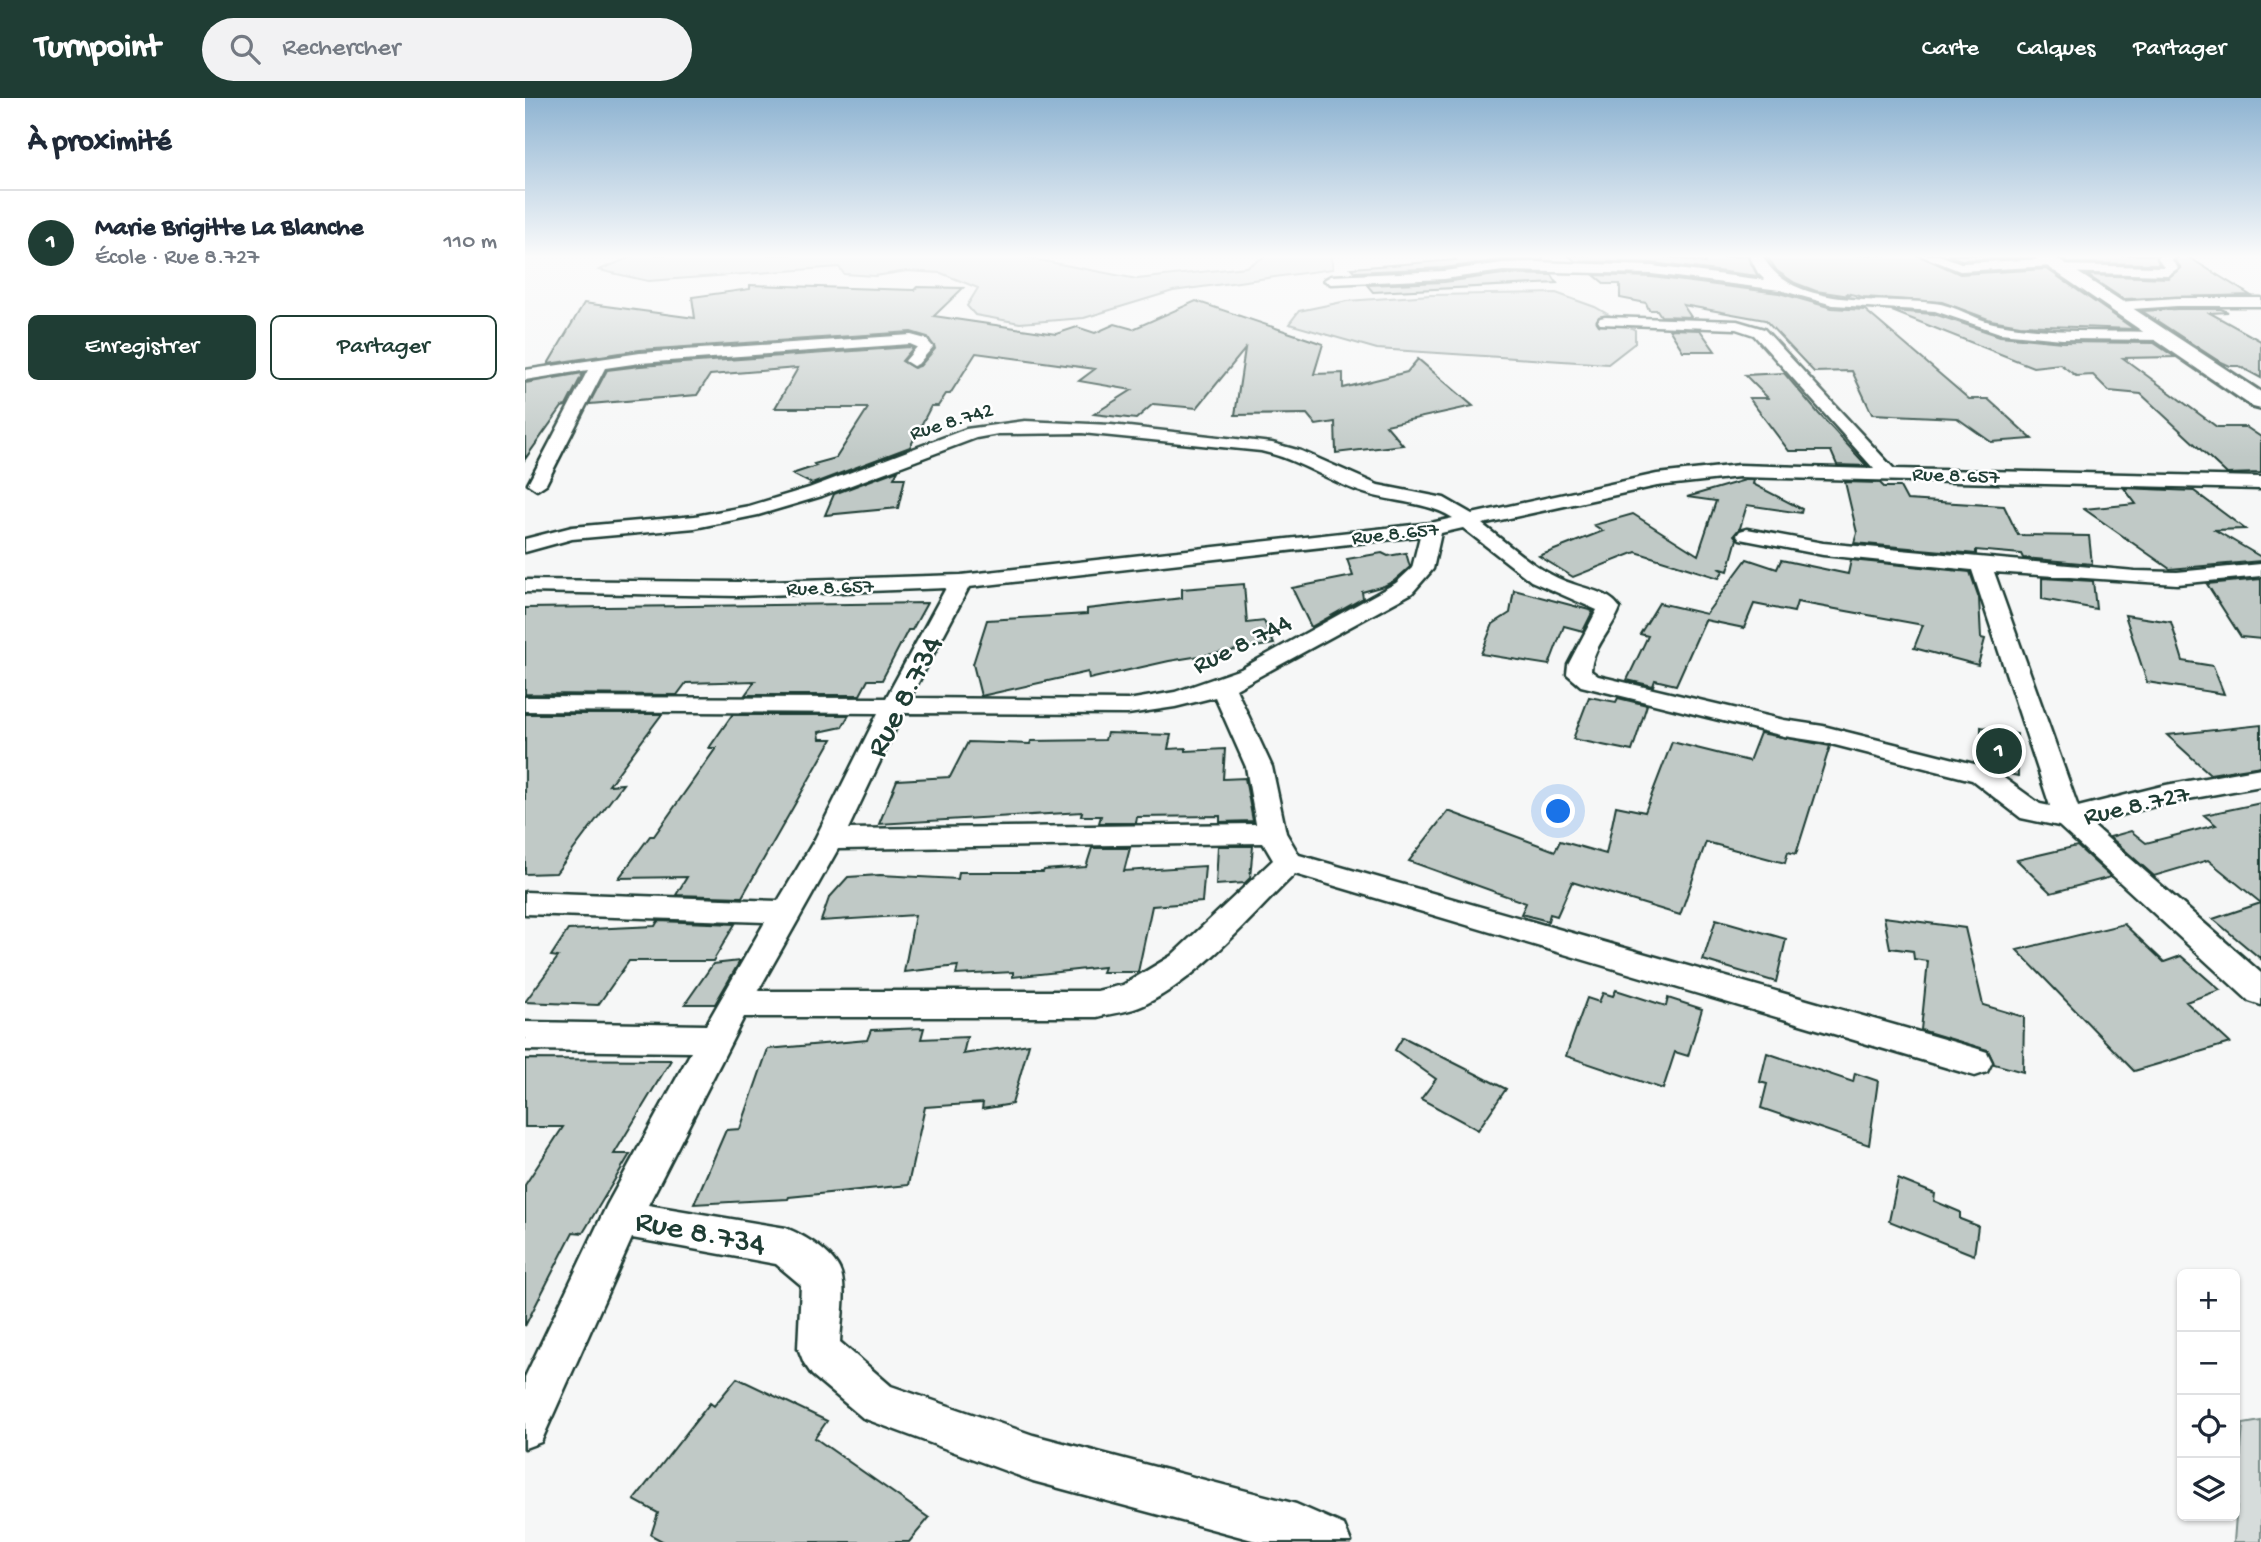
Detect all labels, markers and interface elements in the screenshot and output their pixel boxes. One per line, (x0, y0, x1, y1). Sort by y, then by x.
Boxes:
search box (202, 18, 692, 81)
text: Turnpoint (35, 30, 160, 68)
icon: search (226, 30, 264, 68)
text: Rechercher (282, 34, 400, 65)
text: Carte (1922, 35, 1979, 64)
text: Calques (2017, 35, 2095, 64)
text: Partager (2133, 35, 2226, 64)
text: À proximité (28, 126, 172, 161)
text: Marie Brigitte La Blanche (95, 214, 363, 245)
text: 1 (46, 229, 56, 256)
text: 110 m (444, 229, 497, 256)
text: École · Rue 8.727 (95, 245, 259, 272)
button: Enregistrer (28, 315, 256, 380)
button: Partager (270, 315, 497, 380)
street label: Rue 8.742 (907, 399, 997, 448)
street label: Rue 8.657 (1912, 463, 2001, 492)
street label: Rue 8.657 (1351, 518, 1441, 552)
street label: Rue 8.657 (786, 575, 875, 604)
street label: Rue 8.744 (1189, 609, 1297, 683)
street label: Rue 8.734 (860, 630, 953, 765)
pin: 1 (1976, 725, 2022, 777)
street label: Rue 8.727 (2081, 780, 2194, 835)
your location (1541, 794, 1575, 828)
street label: Rue 8.734 (632, 1204, 768, 1266)
map controls (2177, 1269, 2240, 1521)
button: + (2177, 1269, 2240, 1332)
button: − (2177, 1332, 2240, 1395)
button: locate (2177, 1395, 2240, 1458)
button: layers (2177, 1458, 2240, 1521)

